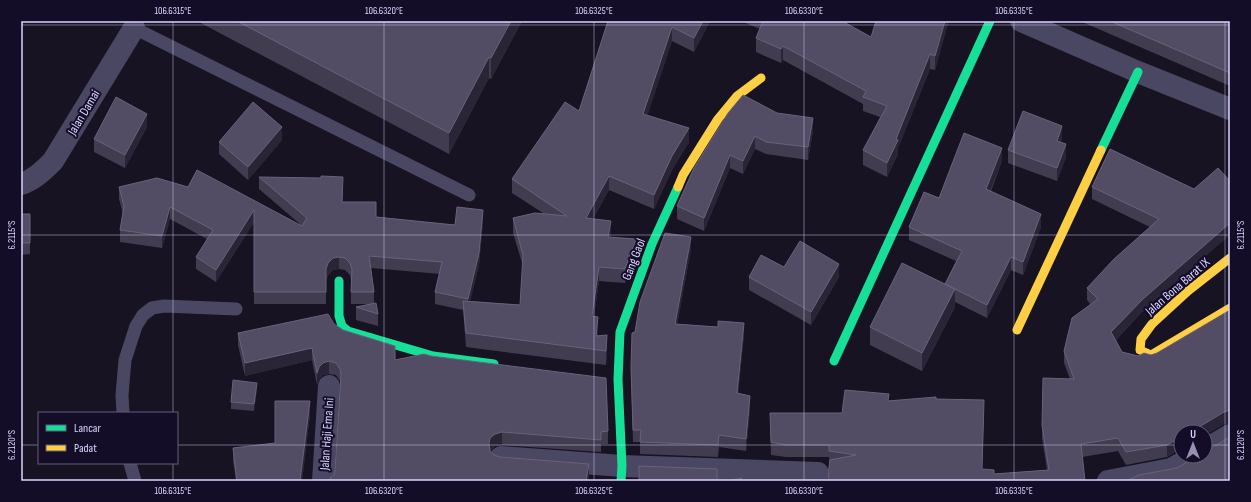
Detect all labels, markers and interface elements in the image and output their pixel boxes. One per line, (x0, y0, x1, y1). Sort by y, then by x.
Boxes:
text: 106.6315°E (155, 5, 191, 17)
text: 106.6320°E (365, 5, 403, 17)
text: 106.6325°E (575, 5, 613, 17)
text: 106.6330°E (785, 5, 823, 17)
text: 106.6335°E (995, 5, 1033, 17)
street label: Jalan Damai (64, 87, 104, 139)
text: 6.2115°S (6, 221, 18, 249)
text: 6.2115°S (1235, 221, 1247, 249)
street label: Gang Gaol (619, 236, 649, 283)
street label: Jalan Bona Barat IX (1141, 254, 1213, 320)
street label: Jalan Haji Ema Ini (316, 397, 338, 472)
legend (38, 412, 178, 464)
text: Lancar (74, 421, 101, 436)
north arrow (1173, 424, 1213, 464)
text: U (1190, 428, 1196, 441)
text: 6.2120°S (6, 430, 18, 460)
text: 6.2120°S (1235, 430, 1247, 460)
text: Padat (74, 441, 97, 456)
text: 106.6315°E (155, 485, 191, 497)
text: 106.6320°E (365, 485, 403, 497)
text: 106.6325°E (575, 485, 613, 497)
text: 106.6330°E (785, 485, 823, 497)
text: 106.6335°E (995, 485, 1033, 497)

